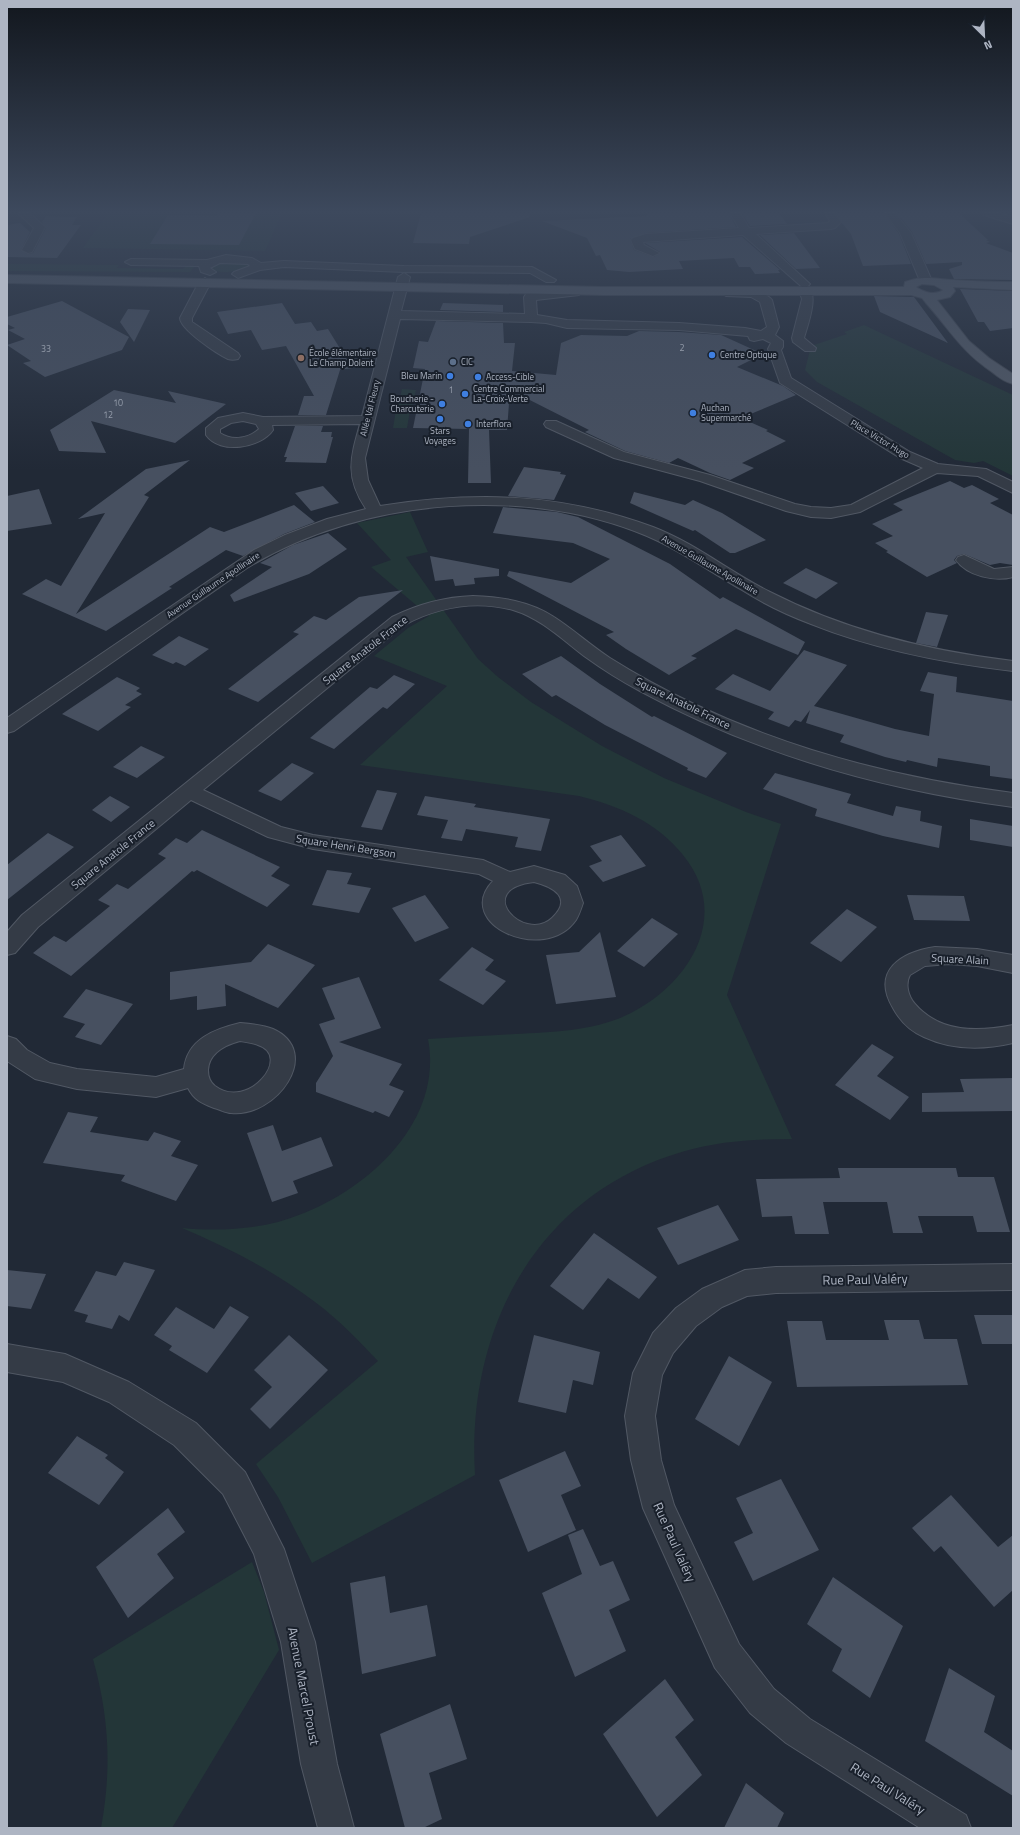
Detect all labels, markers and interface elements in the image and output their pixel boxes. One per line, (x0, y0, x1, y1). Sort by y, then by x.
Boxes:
north arrow (964, 16, 1004, 56)
text: N (981, 36, 995, 54)
house number: 2 (679, 341, 685, 354)
house number: 33 (41, 342, 51, 355)
place label: École élémentaire Le Champ Dolent (309, 346, 377, 369)
place label: Centre Optique (720, 348, 777, 361)
marker: Centre Optique (707, 350, 717, 360)
marker: École élémentaire Le Champ Dolent (296, 353, 306, 363)
place label: CIC (461, 355, 473, 368)
marker: CIC (448, 357, 458, 367)
place label: Bleu Marin (401, 369, 442, 382)
place label: Access-Cible (486, 370, 534, 383)
marker: Bleu Marin (445, 371, 455, 381)
marker: Access-Cible (473, 372, 483, 382)
street label: Allée Val Fleury (356, 378, 383, 437)
place label: Centre Commercial La-Croix-Verte (473, 382, 545, 405)
house number: 1 (448, 383, 454, 396)
marker: Centre Commercial La-Croix-Verte (460, 389, 470, 399)
place label: Boucherie - Charcuterie (390, 392, 434, 415)
house number: 10 (113, 396, 123, 409)
marker: Boucherie - Charcuterie (437, 399, 447, 409)
place label: Auchan Supermarché (701, 401, 752, 424)
house number: 12 (103, 408, 113, 421)
marker: Auchan Supermarché (688, 408, 698, 418)
marker: Stars Voyages (435, 414, 445, 424)
street label: Place Victor Hugo (848, 416, 912, 461)
place label: Interflora (476, 417, 512, 430)
marker: Interflora (463, 419, 473, 429)
place label: Stars Voyages (424, 424, 456, 447)
street label: Avenue Guillaume Apollinaire (659, 531, 761, 598)
street label: Avenue Guillaume Apollinaire (164, 548, 262, 621)
street label: Square Anatole France (319, 611, 411, 688)
street label: Square Anatole France (633, 673, 734, 733)
street label: Square Anatole France (68, 815, 159, 893)
street label: Square Henri Bergson (295, 830, 397, 862)
street label: Square Alain (931, 950, 989, 969)
street label: Rue Paul Valéry (822, 1268, 908, 1290)
street label: Rue Paul Valéry (649, 1499, 701, 1585)
street label: Avenue Marcel Proust (283, 1625, 325, 1747)
street label: Rue Paul Valéry (847, 1757, 929, 1819)

